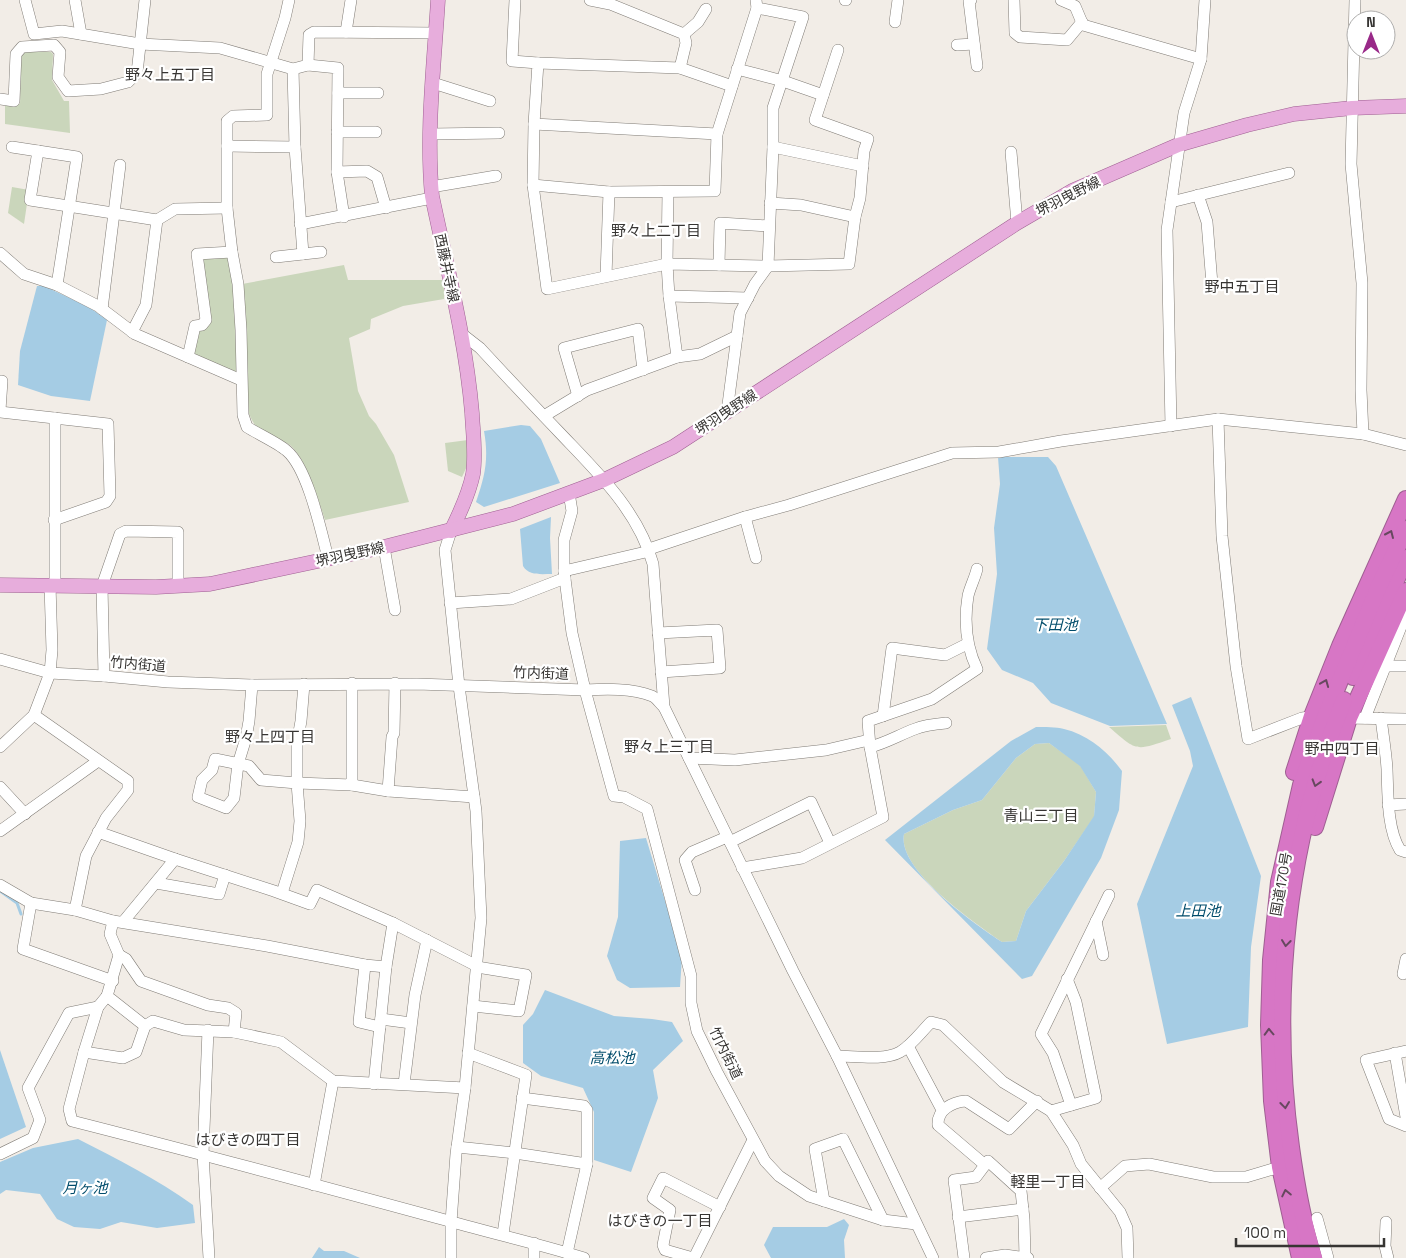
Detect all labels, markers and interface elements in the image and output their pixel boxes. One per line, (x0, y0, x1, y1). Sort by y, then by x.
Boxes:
north arrow (1346, 10, 1396, 60)
text: N (1366, 13, 1376, 31)
district label: 野々上五丁目 (125, 65, 215, 84)
street label: 堺羽曳野線 (1033, 172, 1103, 220)
district label: 野々上二丁目 (611, 221, 701, 240)
street label: 西藤井寺線 (431, 232, 463, 304)
district label: 野中五丁目 (1204, 277, 1280, 296)
street label: 堺羽曳野線 (692, 385, 760, 439)
one-way arrow (1384, 530, 1395, 539)
street label: 堺羽曳野線 (314, 538, 386, 570)
water label: 下田池 (1032, 615, 1079, 634)
street label: 竹内街道 (109, 653, 167, 675)
street label: 竹内街道 (513, 663, 569, 683)
one-way arrow (1319, 679, 1329, 688)
district label: 野々上四丁目 (225, 727, 315, 746)
district label: 野々上三丁目 (624, 737, 714, 756)
district label: 野中四丁目 (1304, 739, 1380, 758)
one-way arrow (1311, 779, 1321, 787)
district label: 青山三丁目 (1003, 806, 1079, 825)
street label: 国道170号 (1267, 851, 1295, 917)
water label: 上田池 (1175, 901, 1222, 920)
one-way arrow (1281, 939, 1292, 947)
street label: 竹内街道 (706, 1024, 746, 1082)
one-way arrow (1264, 1028, 1275, 1036)
water label: 高松池 (589, 1048, 636, 1067)
one-way arrow (1279, 1101, 1290, 1109)
district label: はびきの四丁目 (195, 1130, 301, 1149)
district label: 軽里一丁目 (1010, 1172, 1086, 1191)
water label: 月ヶ池 (62, 1178, 109, 1197)
one-way arrow (1281, 1189, 1291, 1198)
district label: はびきの一丁目 (607, 1211, 713, 1230)
scale bar (1236, 1216, 1384, 1248)
text: 100 m (1244, 1223, 1286, 1242)

